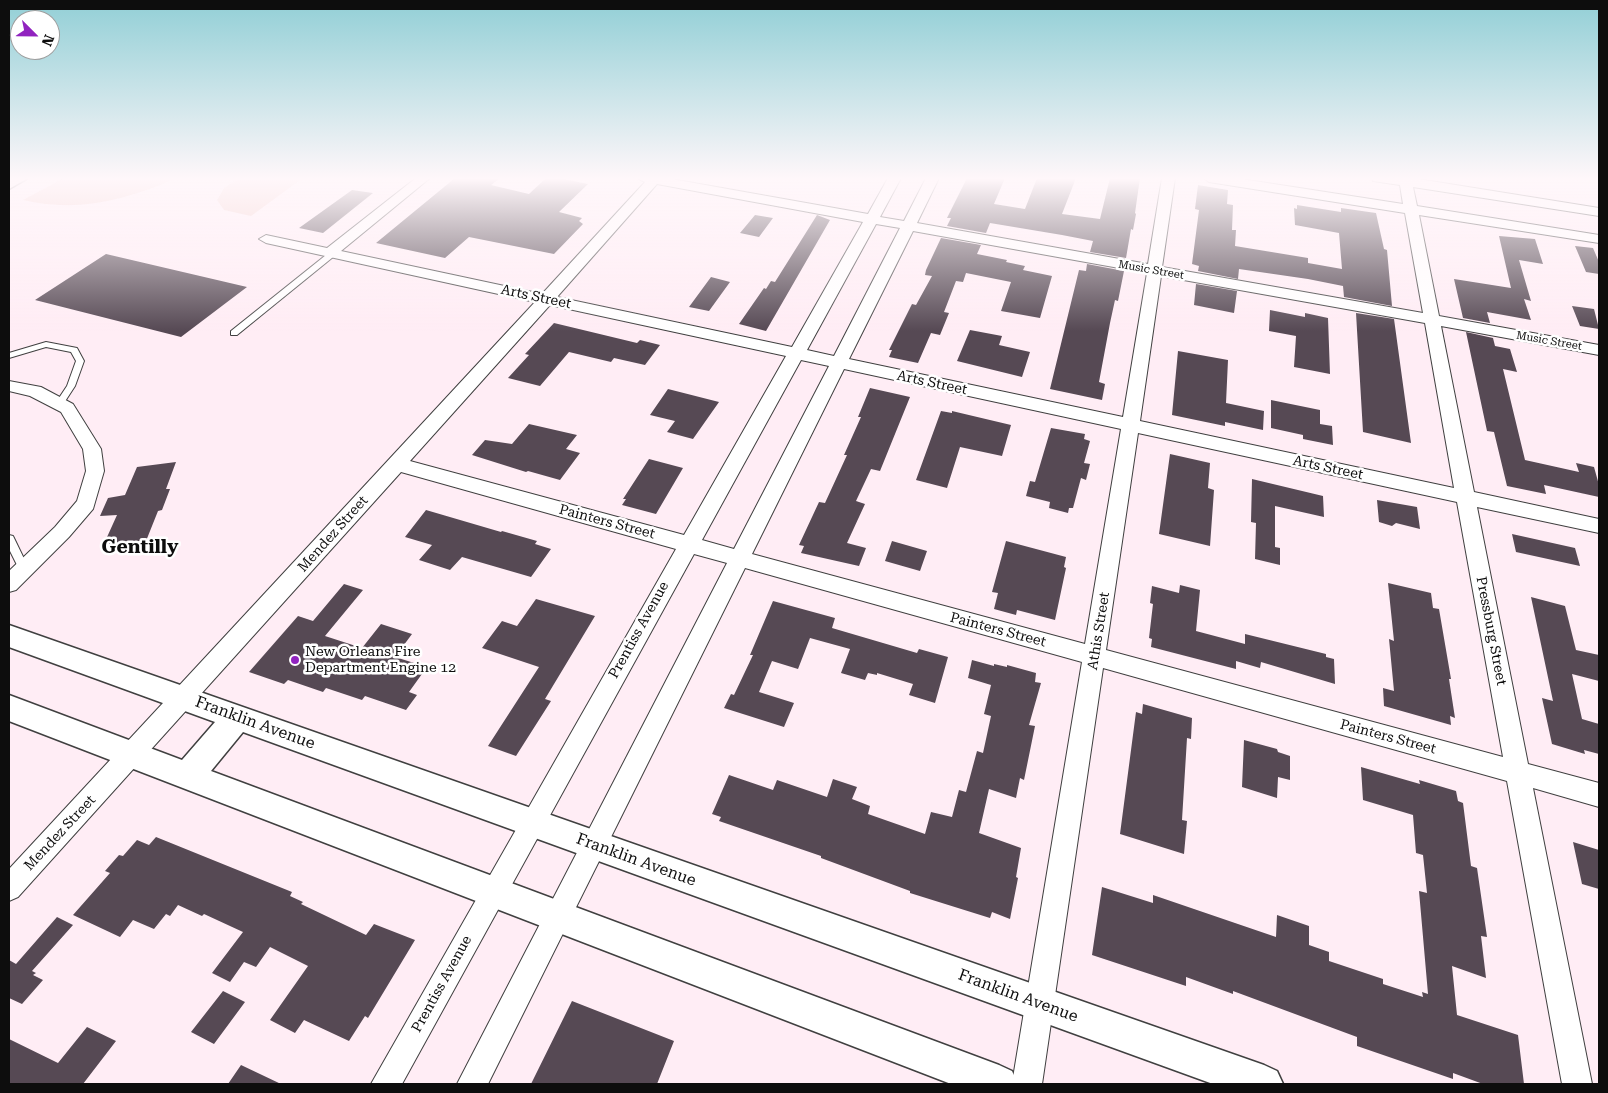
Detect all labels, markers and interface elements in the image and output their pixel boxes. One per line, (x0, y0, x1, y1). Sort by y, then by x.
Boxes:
north arrow (10, 10, 60, 60)
text: N (38, 32, 57, 49)
street label: Music Street (1117, 258, 1185, 282)
street label: Arts Street (499, 281, 573, 313)
street label: Music Street (1515, 329, 1583, 353)
street label: Arts Street (895, 367, 969, 399)
street label: Arts Street (1291, 452, 1365, 484)
street label: Mendez Street (294, 492, 372, 576)
street label: Painters Street (557, 501, 657, 543)
district label: Gentilly (102, 536, 178, 558)
street label: Pressburg Street (1472, 575, 1510, 687)
street label: Prentiss Avenue (605, 579, 673, 681)
street label: Athis Street (1085, 591, 1113, 671)
street label: Painters Street (948, 609, 1048, 651)
place label: New Orleans Fire Department Engine 12 (305, 644, 456, 676)
marker: New Orleans Fire Department Engine 12 (289, 654, 301, 666)
street label: Franklin Avenue (192, 692, 318, 754)
street label: Painters Street (1338, 716, 1438, 758)
street label: Mendez Street (21, 792, 99, 874)
street label: Franklin Avenue (573, 829, 699, 891)
street label: Prentiss Avenue (408, 933, 476, 1035)
street label: Franklin Avenue (955, 965, 1081, 1027)

